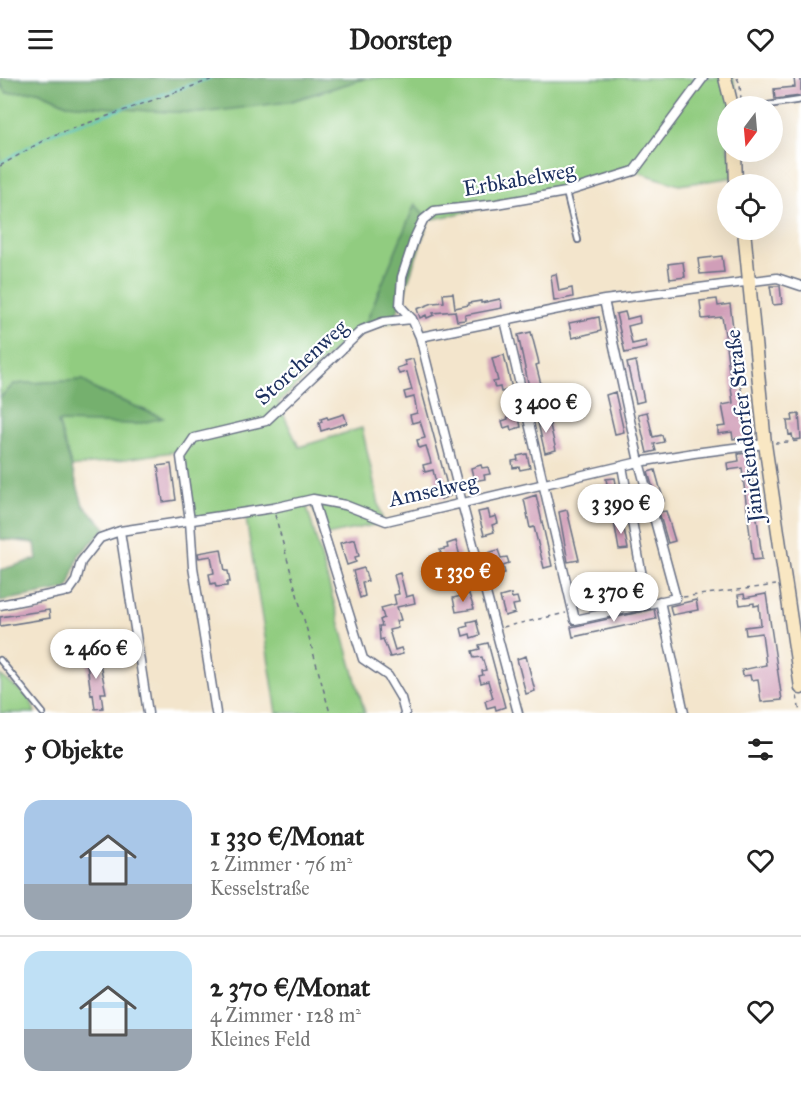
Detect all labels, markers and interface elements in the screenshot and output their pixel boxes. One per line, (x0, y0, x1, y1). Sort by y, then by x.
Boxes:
icon: menu (24, 23, 57, 56)
text: Doorstep (349, 23, 452, 56)
icon: heart (744, 23, 777, 56)
north arrow (717, 96, 783, 162)
map controls (717, 96, 783, 240)
street label: Erbkabelweg (461, 156, 578, 202)
button: locate (717, 174, 783, 240)
street label: Storchenweg (249, 313, 354, 411)
street label: Jänickendorfer Straße (719, 328, 769, 526)
pin: 3 400 € (491, 383, 601, 434)
text: 3 400 € (514, 390, 578, 414)
street label: Amselweg (385, 467, 480, 513)
pin: 3 390 € (566, 484, 676, 535)
text: 3 390 € (591, 491, 651, 515)
pin: 1 330 € (408, 552, 518, 603)
text: 1 330 € (435, 559, 491, 583)
pin: 2 370 € (559, 572, 669, 623)
text: 2 370 € (584, 579, 644, 603)
pin: 2 460 € (41, 629, 151, 680)
text: 2 460 € (64, 636, 128, 660)
text: 5 Objekte (24, 733, 123, 765)
icon: filters (744, 733, 777, 766)
text: 1 330 €/Monat (210, 820, 364, 852)
icon: home (72, 824, 144, 896)
icon: heart (744, 844, 777, 877)
text: 2 Zimmer · 76 m² (210, 852, 352, 876)
text: Kesselstraße (210, 876, 310, 900)
text: 2 370 €/Monat (210, 971, 370, 1003)
icon: home (72, 975, 144, 1047)
icon: heart (744, 995, 777, 1028)
text: 4 Zimmer · 128 m² (210, 1003, 361, 1027)
text: Kleines Feld (210, 1027, 310, 1051)

